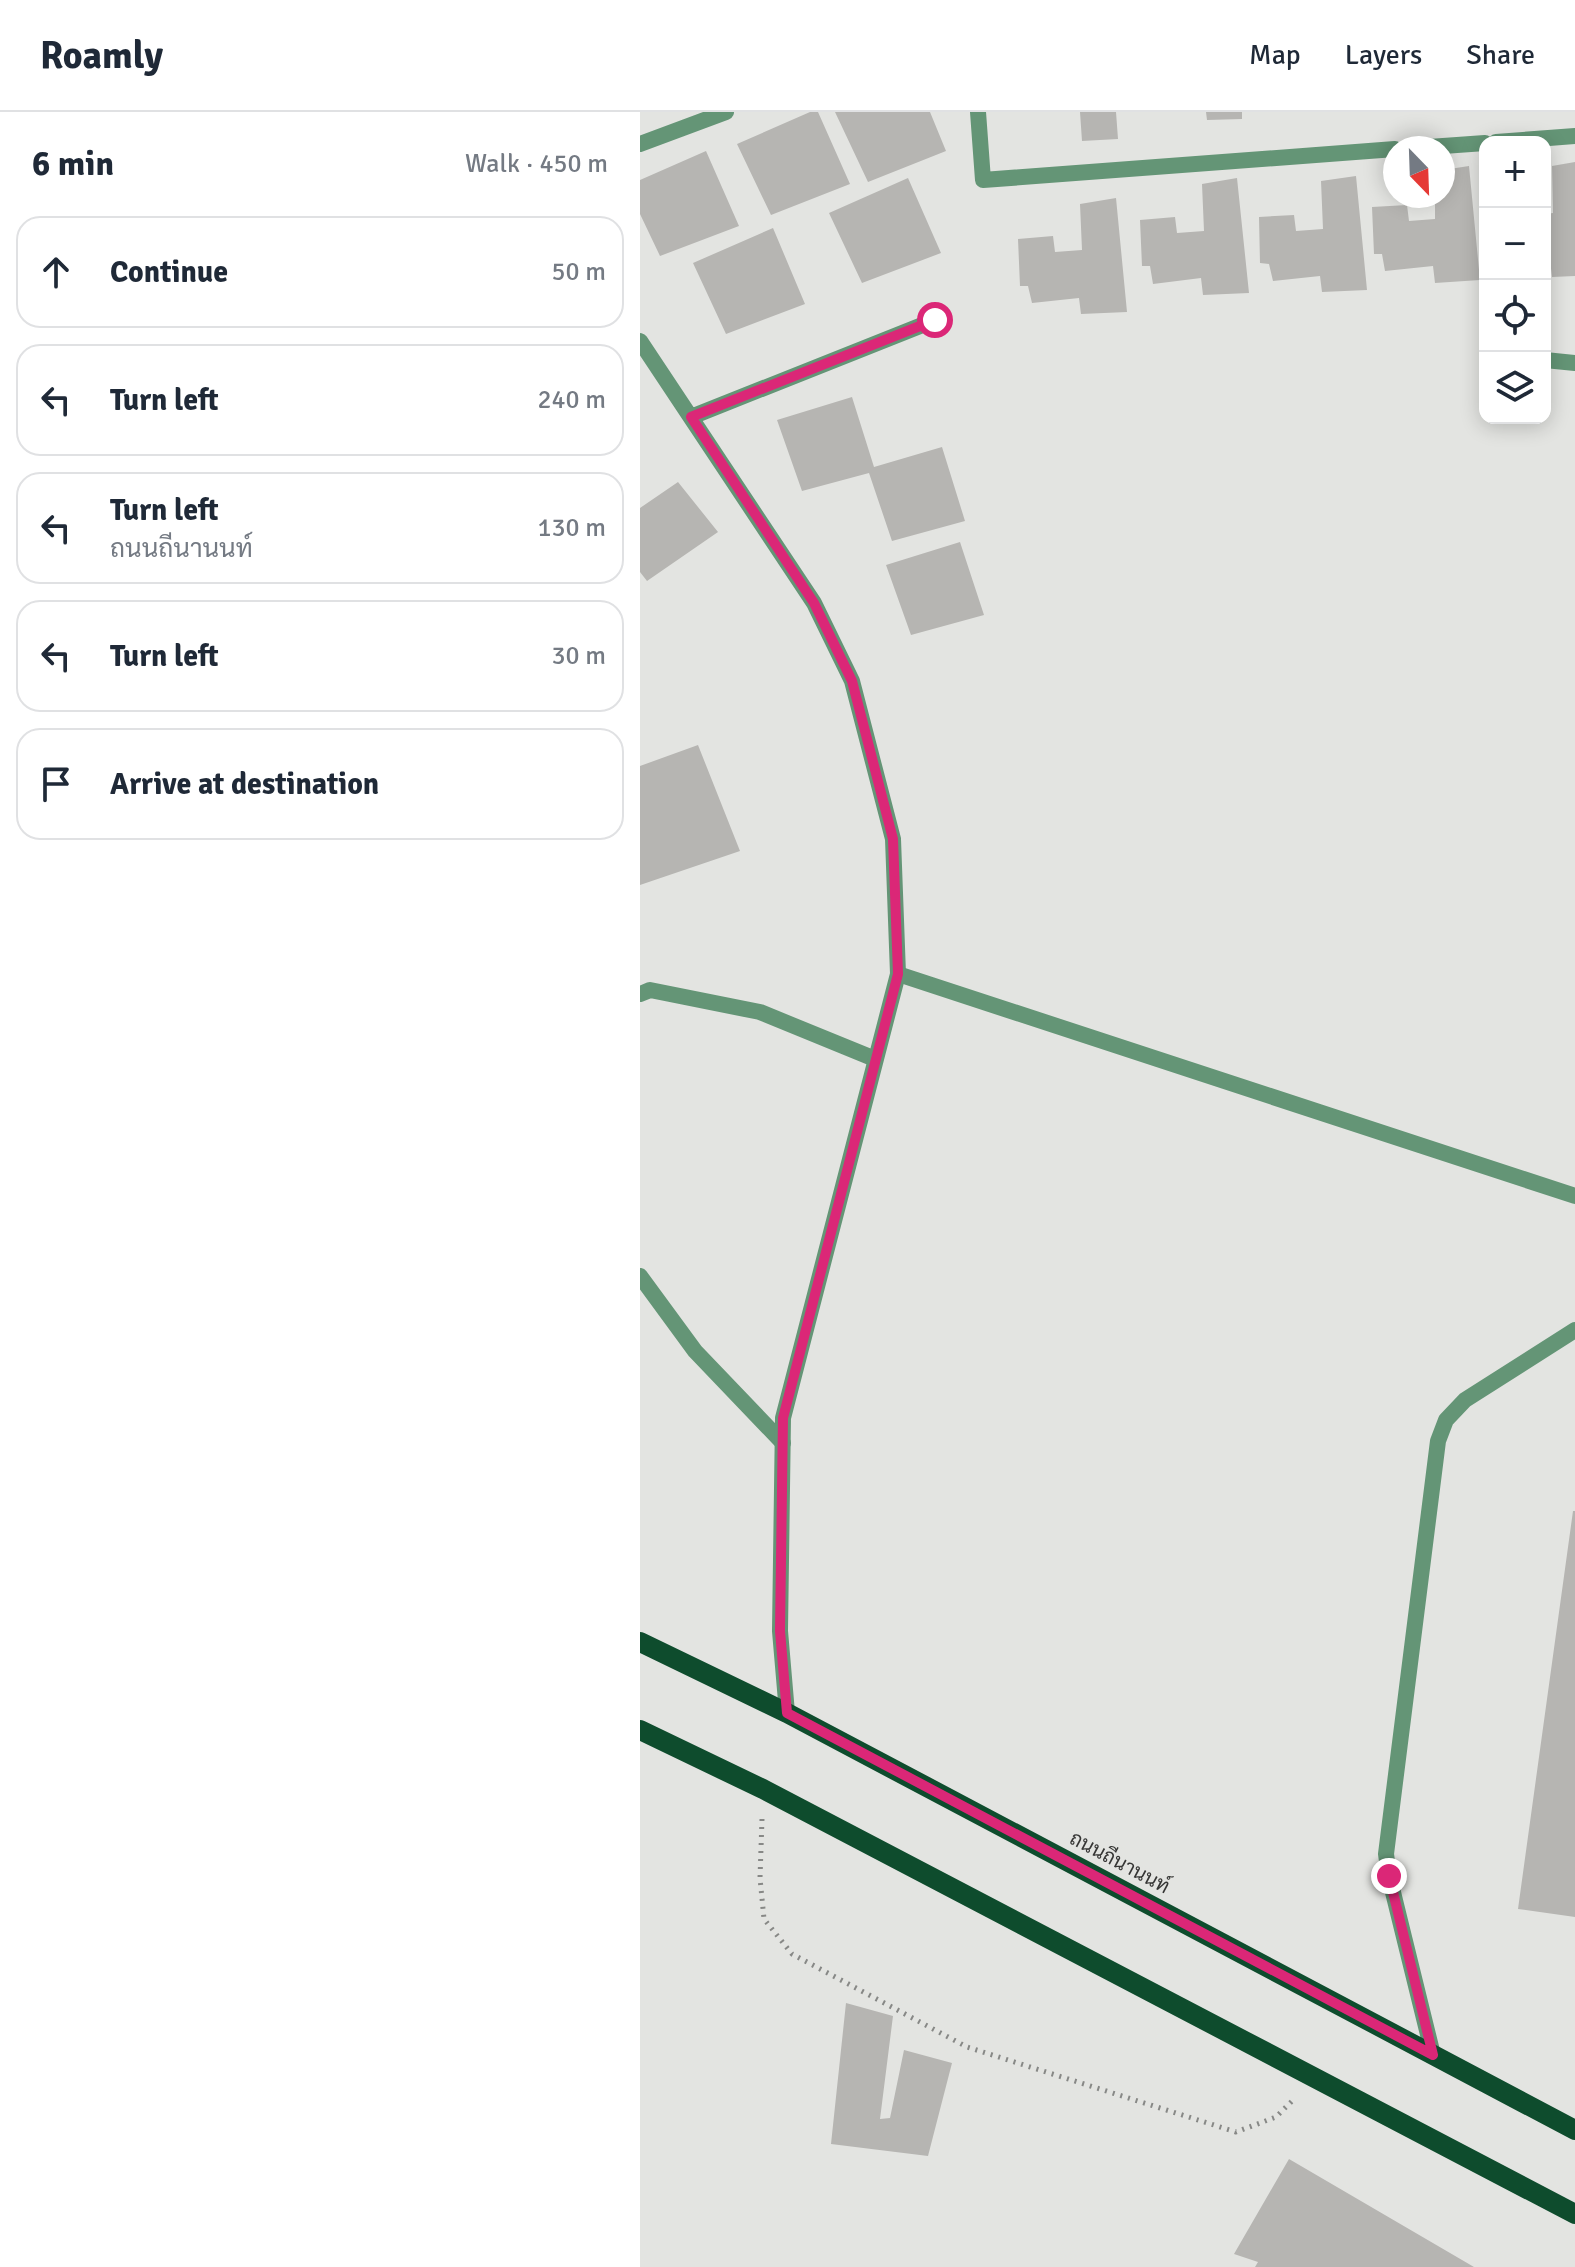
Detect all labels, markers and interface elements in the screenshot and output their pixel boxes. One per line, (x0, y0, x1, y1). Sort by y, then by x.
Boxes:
text: Roamly (40, 32, 163, 79)
text: Map (1249, 38, 1301, 72)
text: Layers (1345, 38, 1422, 72)
text: Share (1466, 38, 1535, 72)
north arrow (1383, 136, 1455, 208)
map controls (1479, 136, 1551, 424)
button: + (1479, 136, 1551, 208)
text: 6 min (32, 143, 114, 185)
text: Walk · 450 m (465, 148, 608, 180)
button: − (1479, 208, 1551, 280)
icon: ahead (34, 250, 78, 294)
text: Continue (110, 254, 228, 291)
text: 50 m (551, 256, 606, 288)
button: locate (1479, 280, 1551, 352)
route start (917, 302, 953, 338)
button: layers (1479, 352, 1551, 424)
icon: left (34, 378, 78, 422)
text: Turn left (110, 382, 219, 419)
text: 240 m (537, 384, 606, 416)
text: Turn left (110, 492, 219, 529)
icon: left (34, 506, 78, 550)
text: 130 m (537, 512, 606, 544)
text: ถนนถีนานนท์ (110, 533, 253, 565)
icon: left (34, 634, 78, 678)
text: Turn left (110, 638, 219, 675)
text: 30 m (551, 640, 606, 672)
icon: arrive (34, 762, 78, 806)
text: Arrive at destination (110, 766, 379, 803)
street label: ถนนถีนานนท์ (1065, 1824, 1175, 1899)
route end (1371, 1858, 1407, 1894)

